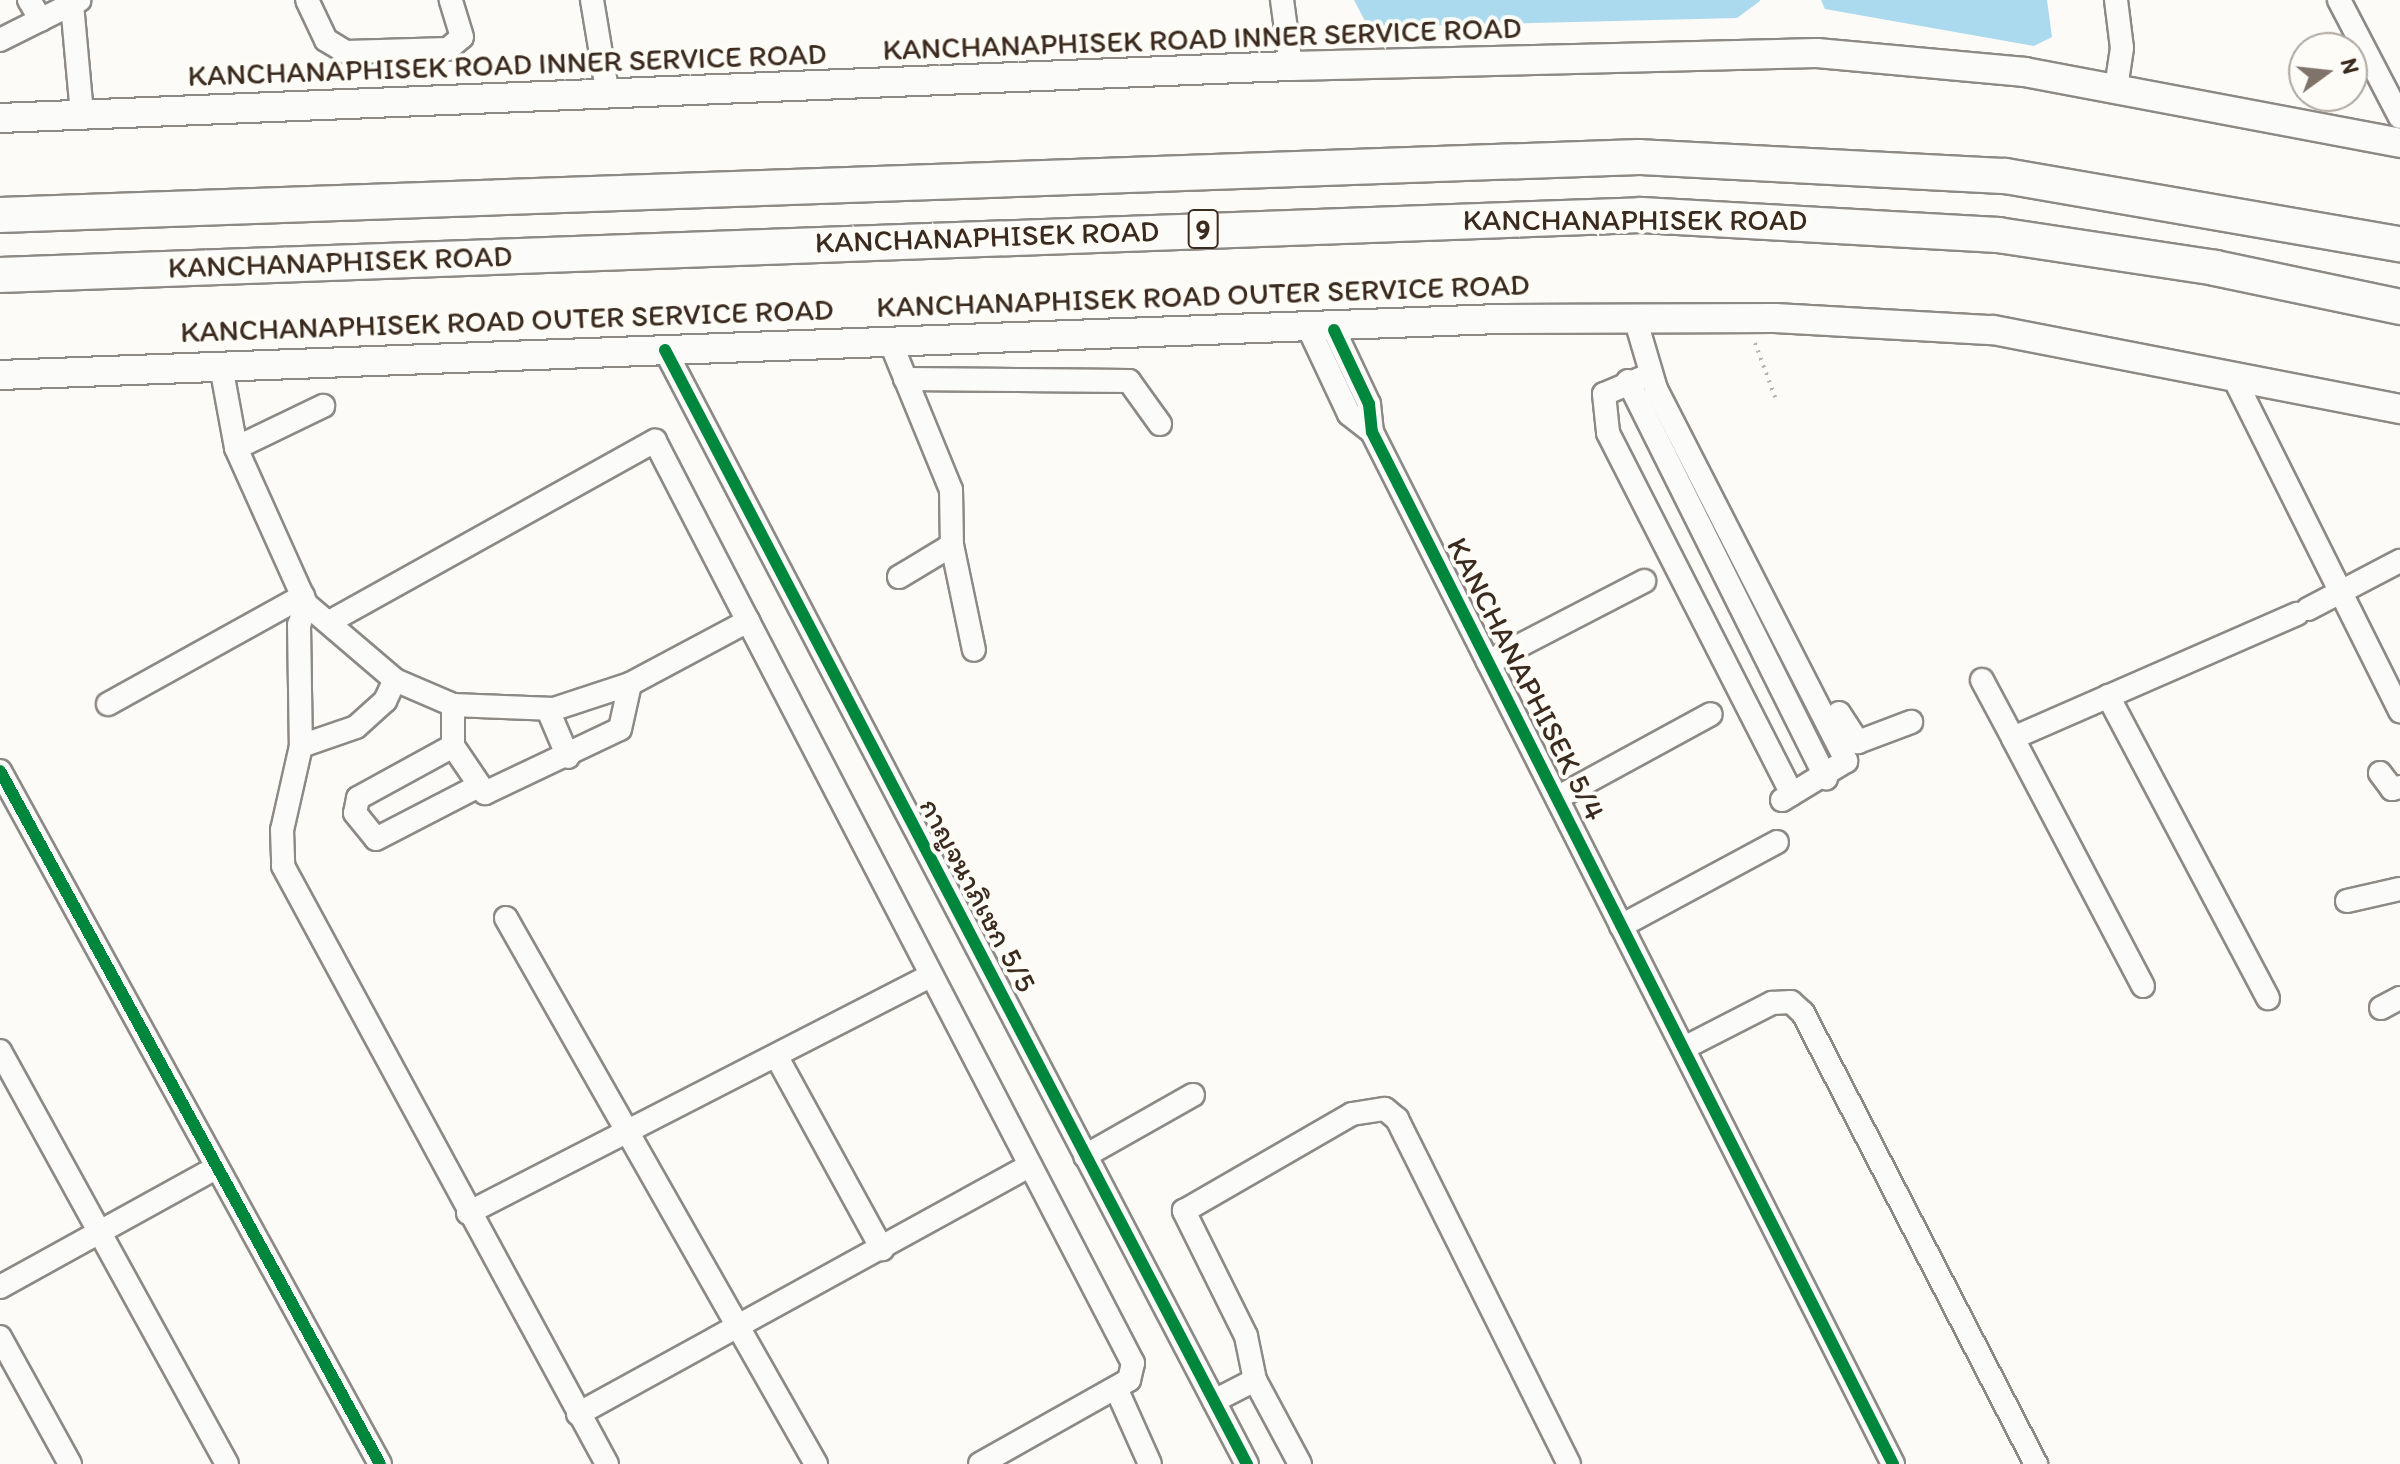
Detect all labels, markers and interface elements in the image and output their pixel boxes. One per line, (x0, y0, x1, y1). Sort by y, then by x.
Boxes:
street label: KANCHANAPHISEK ROAD INNER SERVICE ROAD (880, 10, 1524, 68)
north arrow (2288, 32, 2368, 112)
street label: KANCHANAPHISEK ROAD INNER SERVICE ROAD (185, 36, 829, 94)
text: N (2335, 55, 2365, 77)
street label: KANCHANAPHISEK ROAD (1463, 202, 1807, 238)
road number: 9 (1187, 205, 1219, 253)
street label: KANCHANAPHISEK ROAD (814, 213, 1160, 261)
street label: KANCHANAPHISEK ROAD (167, 238, 513, 286)
street label: KANCHANAPHISEK ROAD OUTER SERVICE ROAD (878, 267, 1528, 325)
street label: KANCHANAPHISEK ROAD OUTER SERVICE ROAD (182, 292, 832, 350)
street label: KANCHANAPHISEK 5/4 (1439, 531, 1613, 827)
street label: กาญจนาภิเษก 5/5 (912, 792, 1044, 998)

